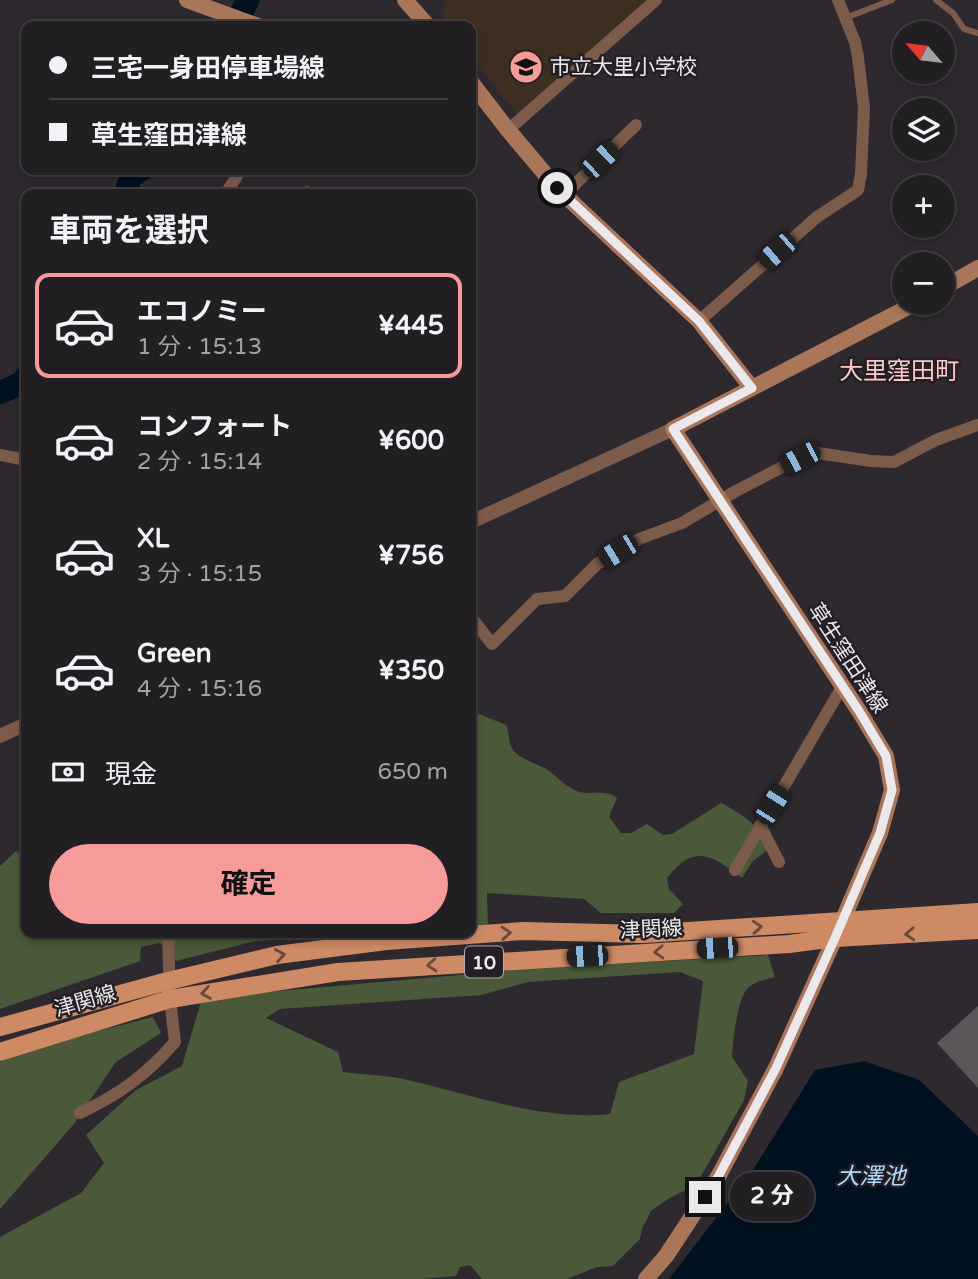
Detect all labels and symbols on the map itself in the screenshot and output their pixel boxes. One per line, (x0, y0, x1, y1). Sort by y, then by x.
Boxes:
north arrow (892, 21, 956, 84)
school or university icon: 市立大里小学校 (507, 48, 545, 86)
place label: 市立大里小学校 (550, 55, 697, 80)
car (578, 138, 623, 182)
route start (541, 172, 573, 204)
car (755, 229, 800, 273)
district label: 大里窪田町 (839, 357, 959, 386)
car (777, 439, 824, 477)
car (595, 531, 642, 571)
street label: 草生窪田津線 (803, 599, 892, 718)
car (752, 782, 793, 828)
street label: 津関線 (619, 915, 683, 944)
one-way arrow (752, 919, 763, 934)
one-way arrow (501, 925, 512, 940)
one-way arrow (904, 926, 915, 941)
car (696, 936, 739, 960)
car (566, 944, 609, 968)
one-way arrow (653, 944, 664, 959)
road number: 10 (465, 946, 503, 978)
one-way arrow (274, 948, 285, 963)
one-way arrow (426, 957, 437, 972)
street label: 津関線 (51, 981, 119, 1022)
one-way arrow (200, 985, 212, 1000)
water label: 大澤池 (837, 1163, 908, 1191)
callout: 2 分 (730, 1172, 814, 1222)
route end (689, 1181, 721, 1213)

